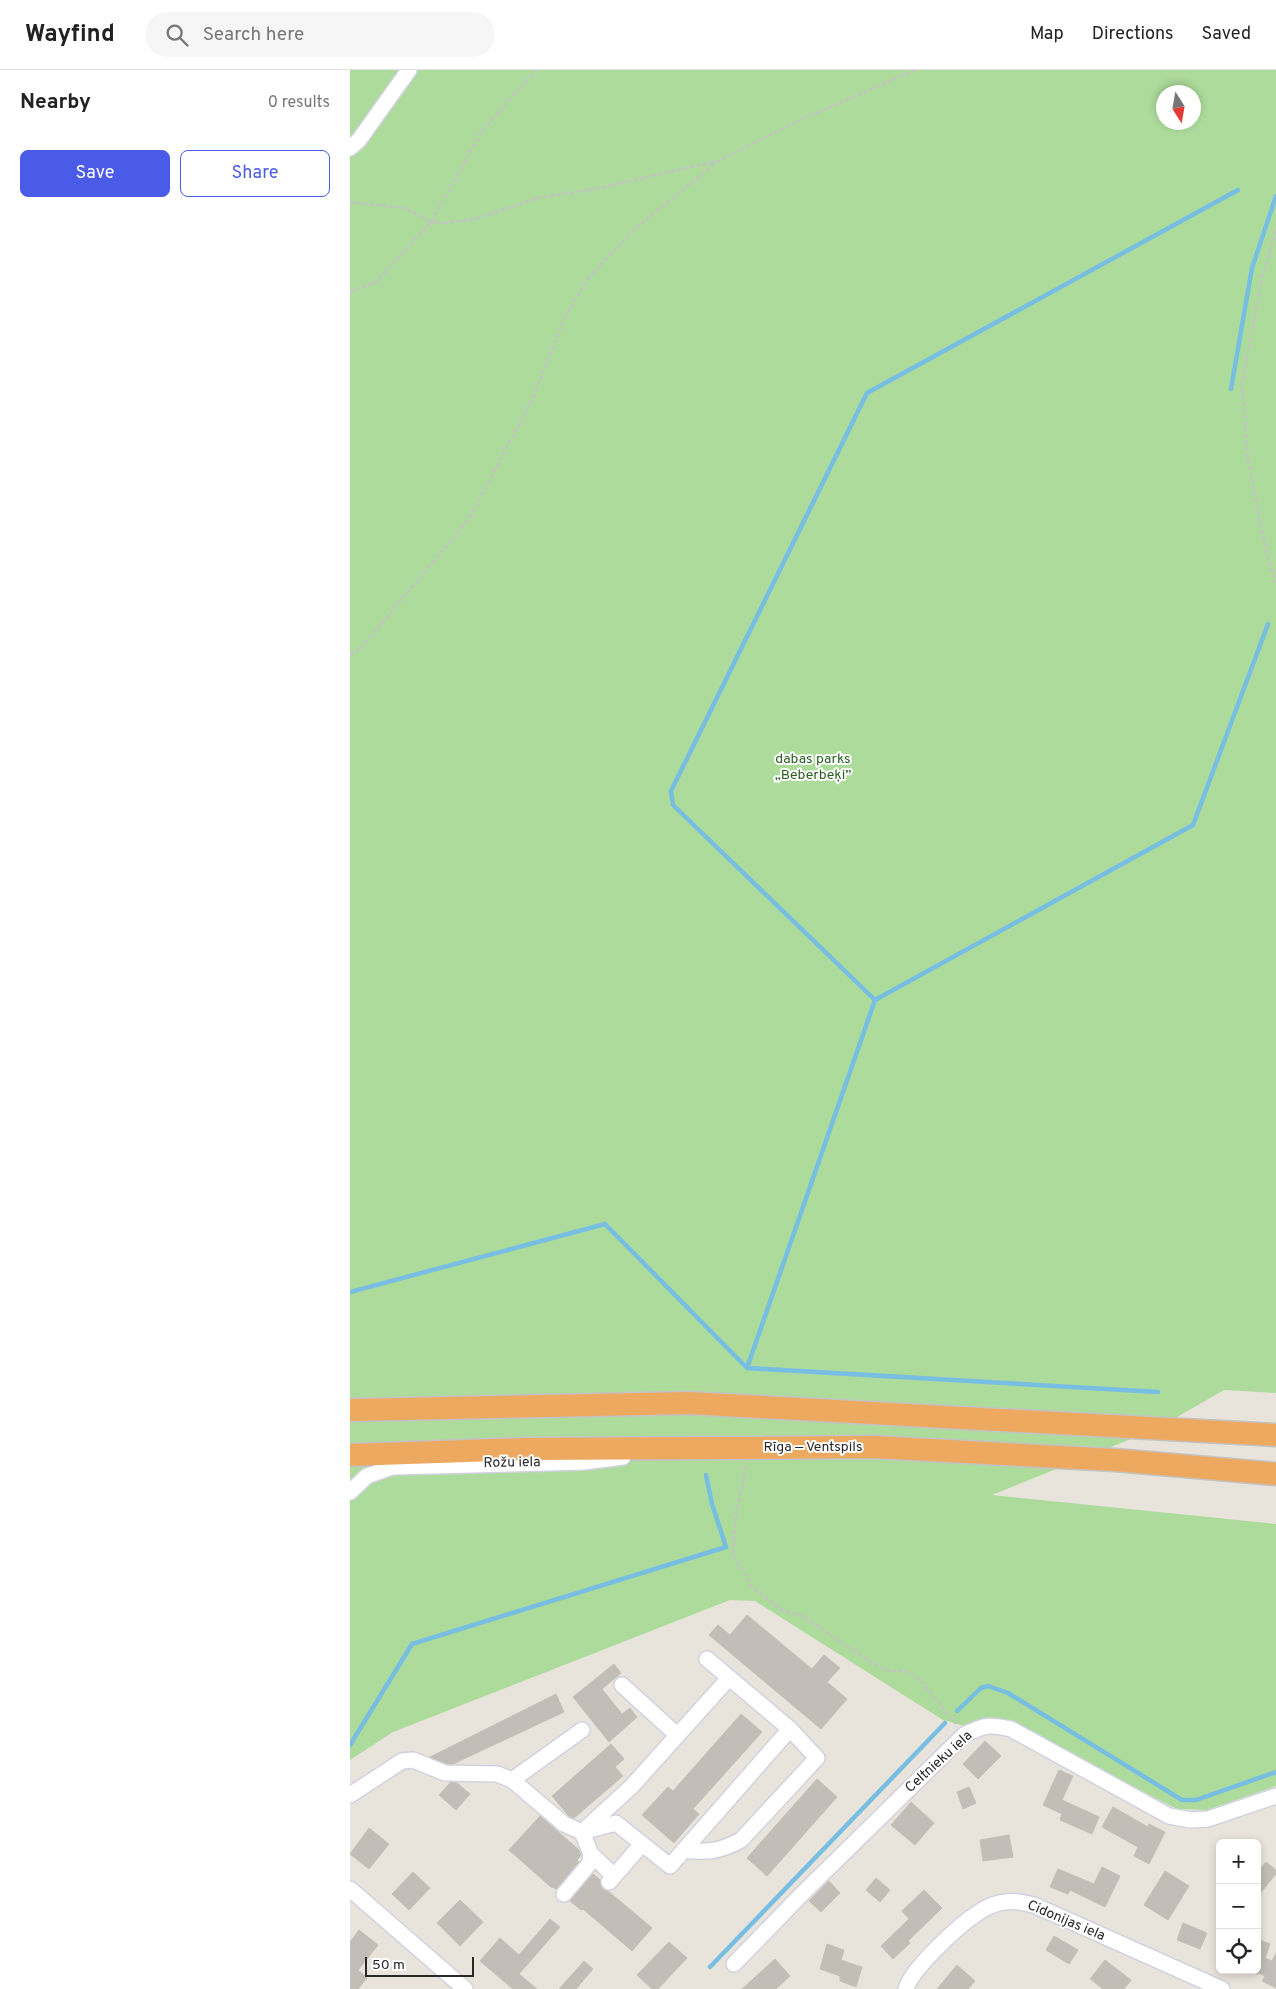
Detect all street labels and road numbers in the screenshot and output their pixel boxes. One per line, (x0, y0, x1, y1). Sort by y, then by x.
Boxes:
street label: Rīga — Ventspils (763, 1439, 863, 1456)
street label: Rožu iela (483, 1454, 541, 1472)
street label: Celtnieku iela (902, 1727, 976, 1797)
street label: Cidonijas iela (1024, 1897, 1108, 1945)

